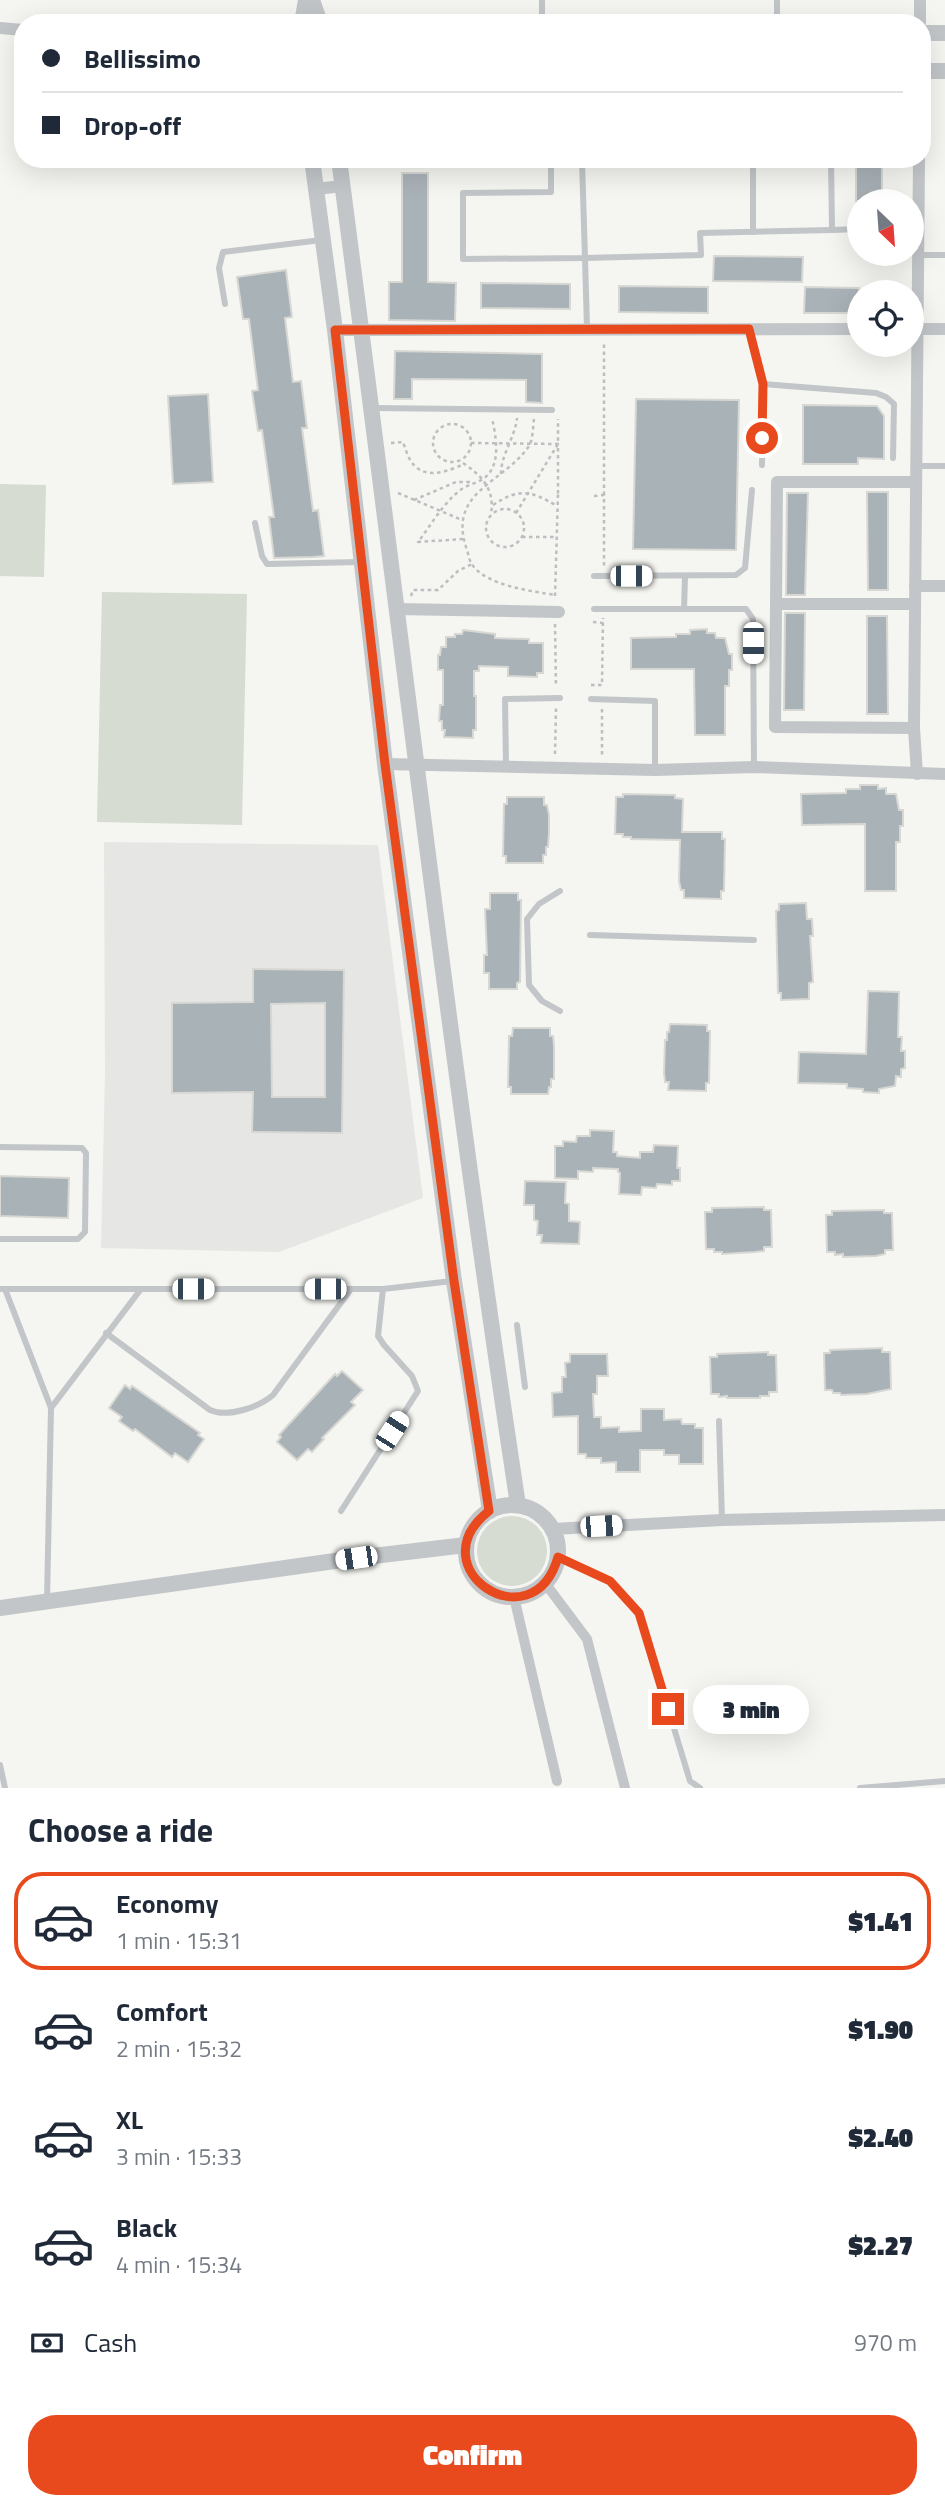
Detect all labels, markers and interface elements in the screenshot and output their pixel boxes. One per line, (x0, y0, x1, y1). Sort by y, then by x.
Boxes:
text: Bellissimo (84, 39, 201, 78)
text: Drop-off (84, 106, 181, 145)
north arrow (847, 189, 924, 266)
map controls (847, 189, 924, 357)
button: locate (847, 280, 924, 357)
route start (746, 422, 778, 454)
car (611, 566, 653, 587)
car (743, 622, 764, 664)
car (173, 1279, 215, 1300)
car (305, 1279, 347, 1300)
car (372, 1408, 413, 1454)
car (580, 1514, 623, 1538)
car (334, 1545, 379, 1571)
callout: 3 min (692, 1684, 808, 1734)
text: 3 min (722, 1692, 780, 1727)
route end (652, 1693, 684, 1725)
text: Choose a ride (28, 1806, 213, 1854)
text: Economy (116, 1884, 218, 1923)
icon: car (32, 1890, 95, 1953)
text: $1.41 (848, 1902, 913, 1941)
text: 1 min · 15:31 (116, 1923, 242, 1958)
text: Comfort (116, 1992, 208, 2031)
icon: car (32, 1998, 95, 2061)
text: $1.90 (848, 2010, 913, 2049)
text: 2 min · 15:32 (116, 2031, 242, 2066)
text: XL (116, 2100, 143, 2139)
icon: car (32, 2106, 95, 2169)
text: $2.40 (848, 2118, 913, 2157)
text: 3 min · 15:33 (116, 2139, 242, 2174)
text: Black (116, 2208, 177, 2247)
icon: car (32, 2214, 95, 2277)
text: $2.27 (848, 2226, 913, 2265)
text: 4 min · 15:34 (116, 2247, 242, 2282)
text: Cash (84, 2323, 137, 2362)
icon: cash (28, 2324, 66, 2362)
text: 970 m (854, 2325, 917, 2360)
button: Confirm (28, 2415, 917, 2495)

